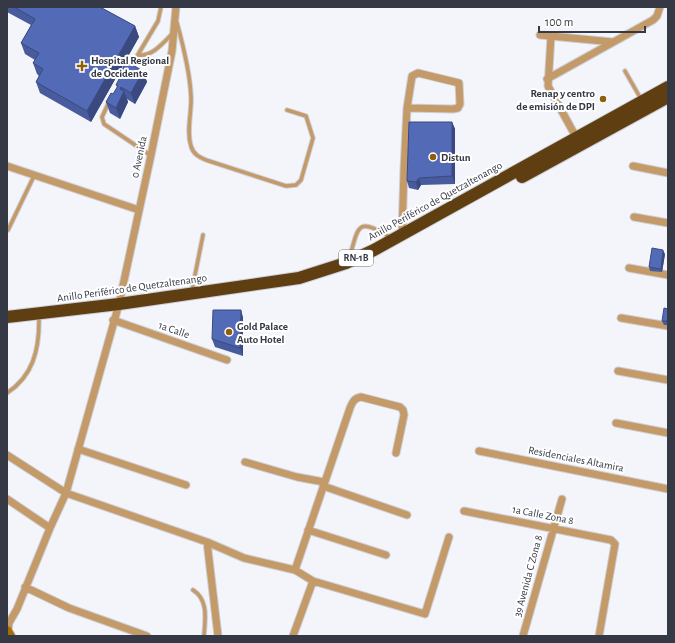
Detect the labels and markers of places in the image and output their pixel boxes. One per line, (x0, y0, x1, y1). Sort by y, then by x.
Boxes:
place label: Hospital Regional de Occidente (91, 55, 169, 79)
marker: Hospital Regional de Occidente (76, 60, 88, 72)
place label: Renap y centro de emisión de DPI (516, 88, 596, 112)
marker: Renap y centro de emisión de DPI (598, 94, 608, 104)
marker: Distun (428, 152, 438, 162)
place label: Distun (441, 152, 471, 163)
place label: Gold Palace Auto Hotel (237, 321, 288, 345)
marker: Gold Palace Auto Hotel (224, 327, 234, 337)

